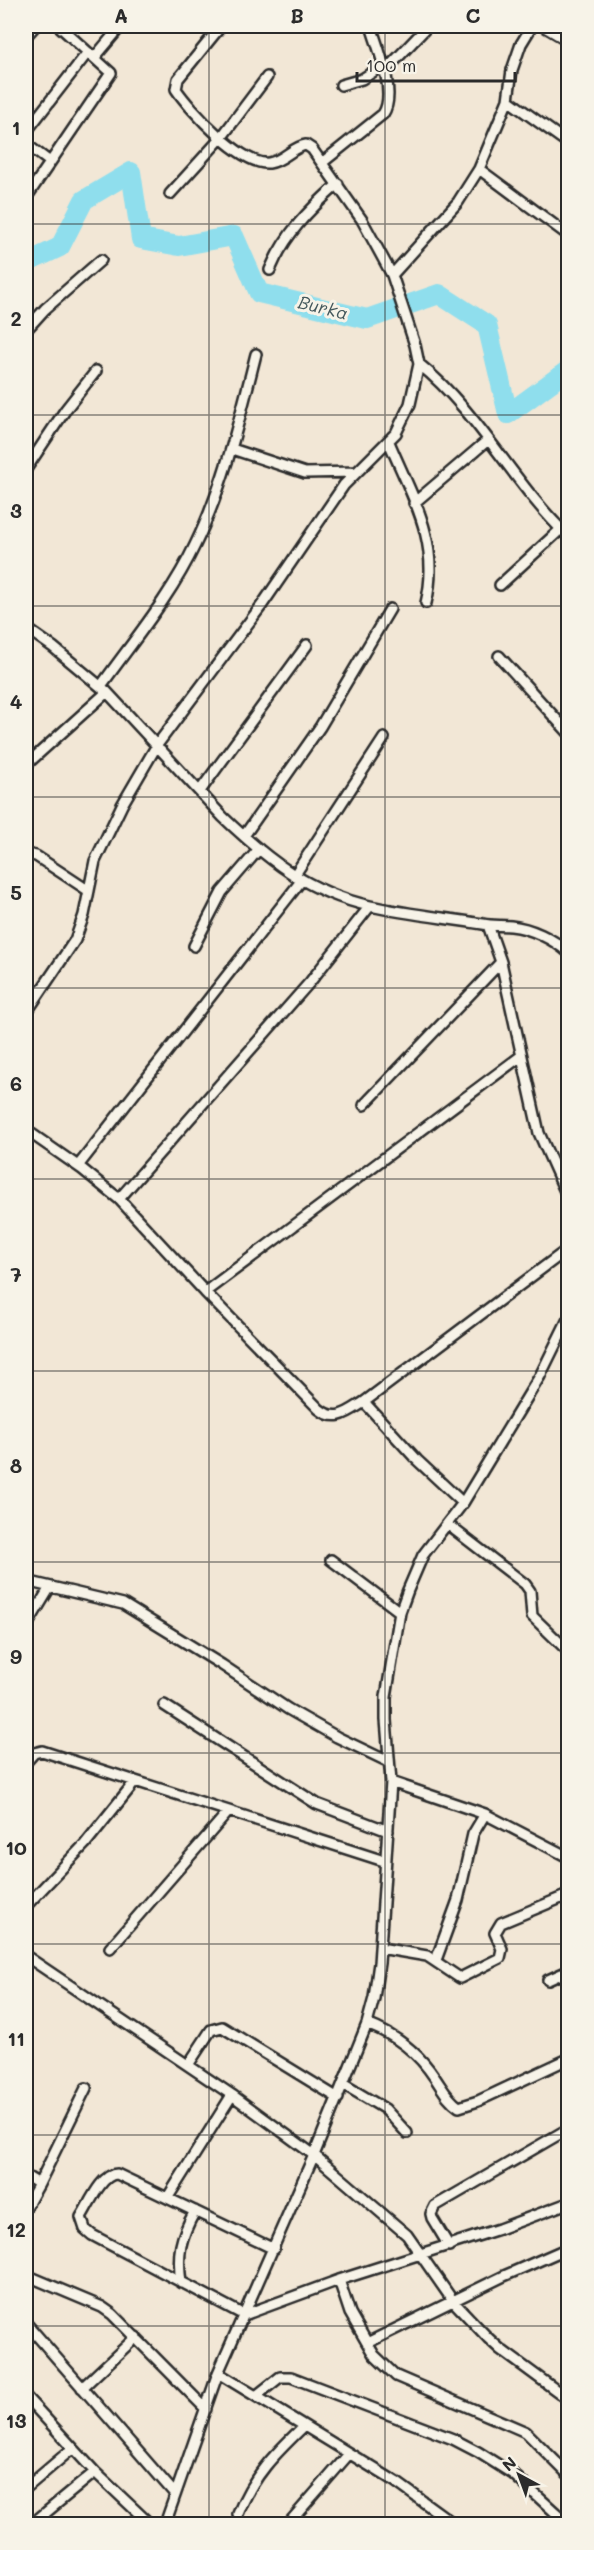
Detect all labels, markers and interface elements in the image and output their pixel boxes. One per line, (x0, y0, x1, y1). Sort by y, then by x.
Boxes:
text: A (114, 2, 128, 28)
text: B (290, 2, 304, 28)
text: C (466, 2, 481, 28)
scale bar (357, 45, 514, 83)
text: 100 m (366, 53, 416, 77)
text: 1 (12, 114, 20, 140)
water label: Burka (296, 289, 351, 325)
text: 2 (10, 305, 22, 331)
text: 3 (10, 497, 22, 523)
text: 4 (10, 688, 23, 714)
text: 5 (10, 879, 22, 905)
text: 6 (10, 1070, 22, 1096)
text: 7 (10, 1261, 22, 1287)
text: 8 (10, 1452, 22, 1478)
text: 9 (10, 1643, 22, 1669)
text: 10 (5, 1834, 27, 1860)
text: 11 (7, 2025, 25, 2051)
text: 12 (6, 2216, 26, 2242)
text: 13 (6, 2407, 26, 2433)
north arrow (489, 2445, 549, 2505)
text: N (497, 2451, 520, 2475)

